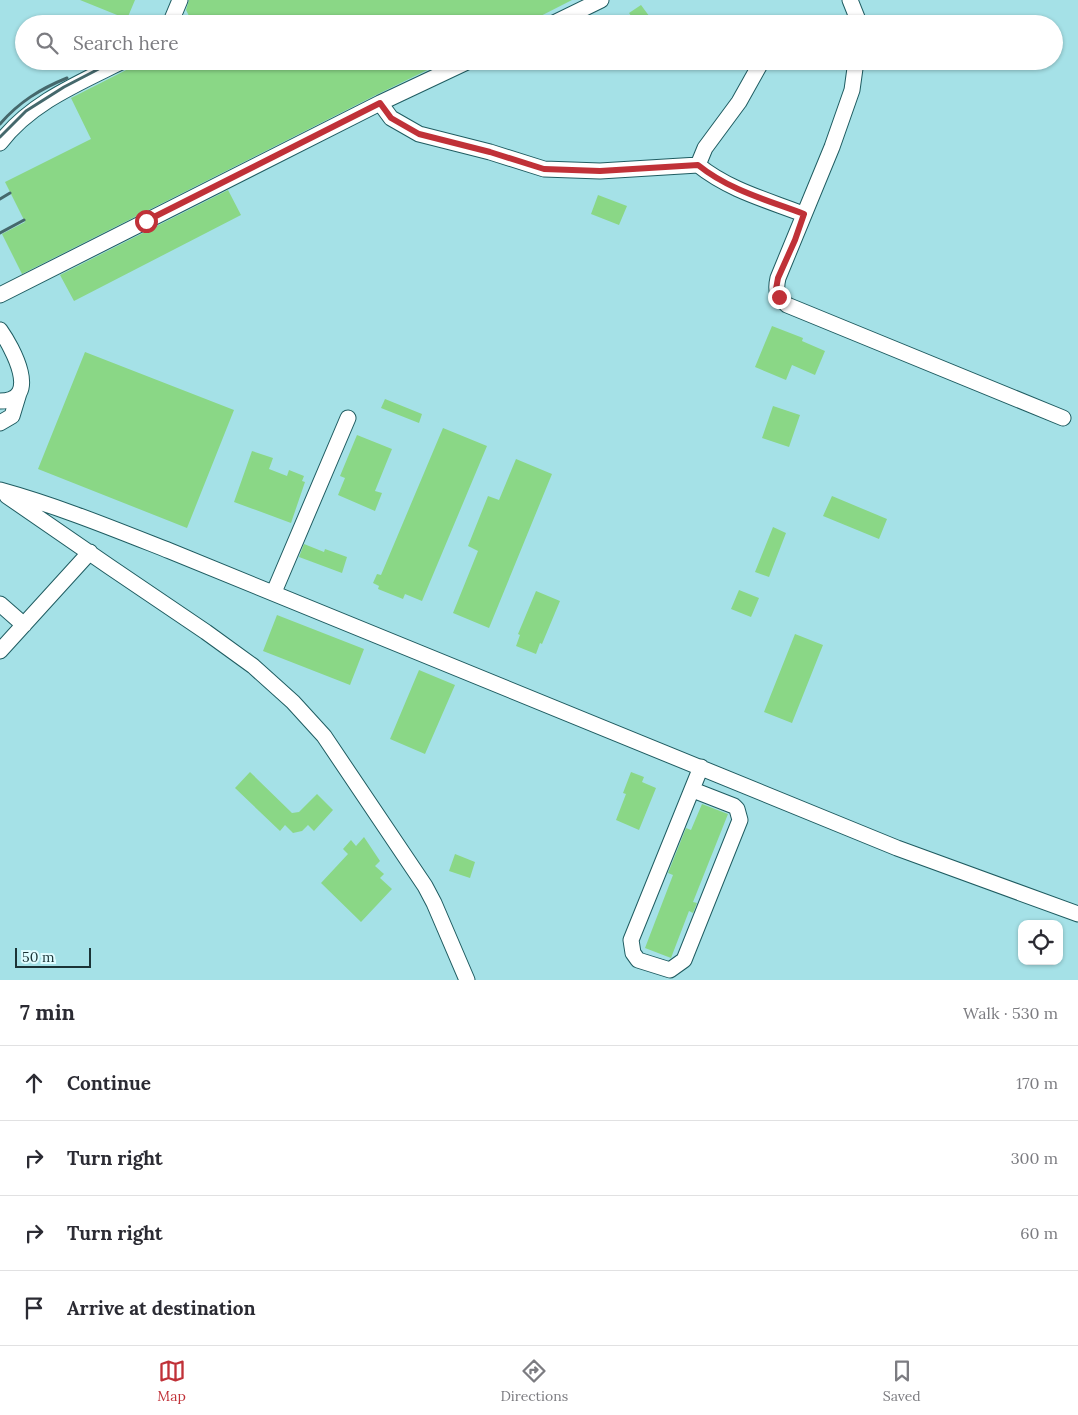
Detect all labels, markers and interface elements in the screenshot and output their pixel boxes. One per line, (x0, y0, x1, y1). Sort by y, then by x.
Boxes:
search box (15, 15, 1063, 70)
icon: search (33, 29, 61, 57)
text: Search here (73, 31, 179, 55)
route start (135, 210, 158, 233)
route end (768, 286, 791, 309)
map controls (1018, 920, 1063, 965)
button: locate (1018, 920, 1063, 965)
scale bar (15, 945, 91, 968)
text: 50 m (22, 948, 55, 966)
text: 7 min (20, 999, 75, 1026)
text: Walk · 530 m (963, 1003, 1058, 1023)
icon: ahead (20, 1069, 48, 1097)
text: Continue (67, 1071, 151, 1095)
text: 170 m (1016, 1073, 1058, 1093)
icon: right (20, 1144, 48, 1172)
text: Turn right (67, 1146, 163, 1170)
text: 300 m (1011, 1148, 1058, 1168)
icon: right (20, 1219, 48, 1247)
text: Turn right (67, 1221, 163, 1245)
text: 60 m (1020, 1223, 1058, 1243)
icon: arrive (20, 1294, 48, 1322)
text: Arrive at destination (67, 1296, 256, 1320)
tab: Map (157, 1357, 186, 1405)
tab: Directions (500, 1357, 568, 1405)
tab: Saved (883, 1357, 921, 1405)

